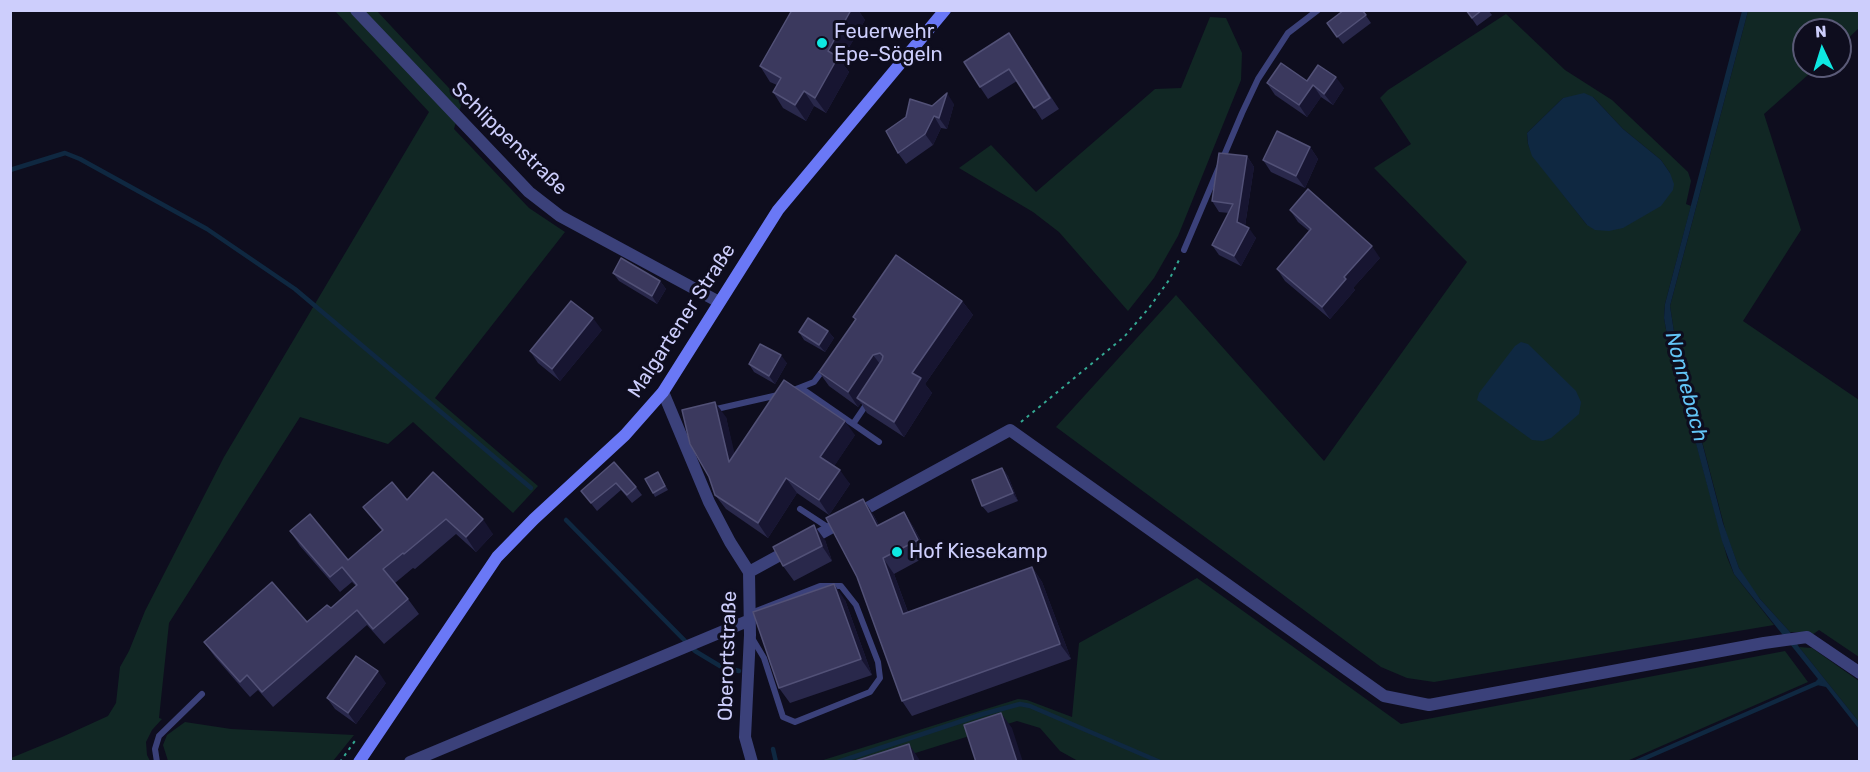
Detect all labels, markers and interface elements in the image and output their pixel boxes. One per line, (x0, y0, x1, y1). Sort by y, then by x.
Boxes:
north arrow (1792, 18, 1852, 78)
place label: Feuerwehr Epe-Sögeln (834, 20, 943, 67)
text: N (1814, 22, 1827, 41)
marker: Feuerwehr Epe-Sögeln (815, 36, 829, 50)
street label: Schlippenstraße (446, 78, 572, 200)
street label: Malgartener Straße (623, 239, 741, 403)
water label: Nonnebach (1659, 329, 1713, 445)
place label: Hof Kiesekamp (909, 540, 1048, 564)
marker: Hof Kiesekamp (890, 545, 904, 559)
street label: Oberortstraße (714, 590, 742, 722)

